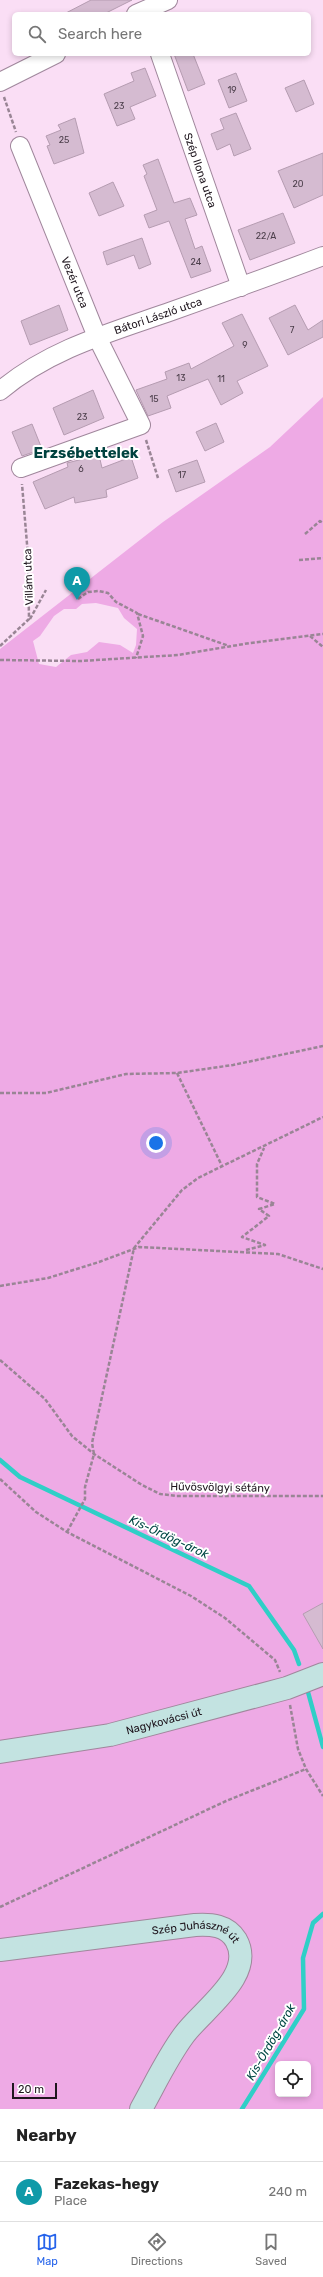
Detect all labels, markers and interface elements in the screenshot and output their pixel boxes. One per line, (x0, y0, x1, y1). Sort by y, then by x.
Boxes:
search box (12, 12, 311, 56)
icon: search (26, 23, 48, 45)
text: Search here (58, 25, 142, 43)
house number: 19 (227, 85, 237, 95)
house number: 23 (114, 101, 124, 111)
street label: Szép Ilona utca (181, 131, 219, 210)
house number: 25 (59, 135, 69, 145)
house number: 20 (293, 179, 304, 189)
house number: 22/A (256, 231, 276, 241)
street label: Vezér utca (58, 255, 91, 310)
house number: 24 (191, 257, 202, 267)
street label: Bátori László utca (112, 295, 204, 337)
house number: 7 (290, 325, 295, 335)
house number: 9 (242, 340, 248, 350)
house number: 13 (176, 373, 186, 383)
house number: 11 (217, 374, 225, 384)
house number: 15 (149, 394, 159, 404)
house number: 23 (77, 412, 87, 422)
district label: Erzsébettelek (33, 444, 139, 462)
house number: 6 (78, 464, 84, 474)
house number: 17 (178, 470, 187, 480)
street label: Villám utca (21, 548, 36, 606)
pin: A (64, 567, 90, 600)
your location (146, 1133, 166, 1153)
street label: Hűvösvölgyi sétány (170, 1480, 270, 1495)
water label: Kis-Ördög-árok (127, 1512, 212, 1562)
street label: Nagykovácsi út (125, 1705, 204, 1737)
street label: Szép Juhászné út (151, 1919, 243, 1946)
water label: Kis-Ördög-árok (243, 2001, 299, 2083)
map controls (275, 2061, 311, 2097)
button: locate (275, 2061, 311, 2097)
scale bar (12, 2081, 57, 2100)
text: 20 m (18, 2083, 44, 2096)
text: Nearby (16, 2125, 77, 2145)
text: Fazekas-hegy (54, 2175, 159, 2193)
text: A (24, 2184, 34, 2199)
text: 240 m (268, 2184, 307, 2199)
text: Place (54, 2193, 87, 2208)
tab: Map (36, 2231, 58, 2268)
tab: Directions (131, 2231, 183, 2268)
tab: Saved (255, 2231, 287, 2268)

